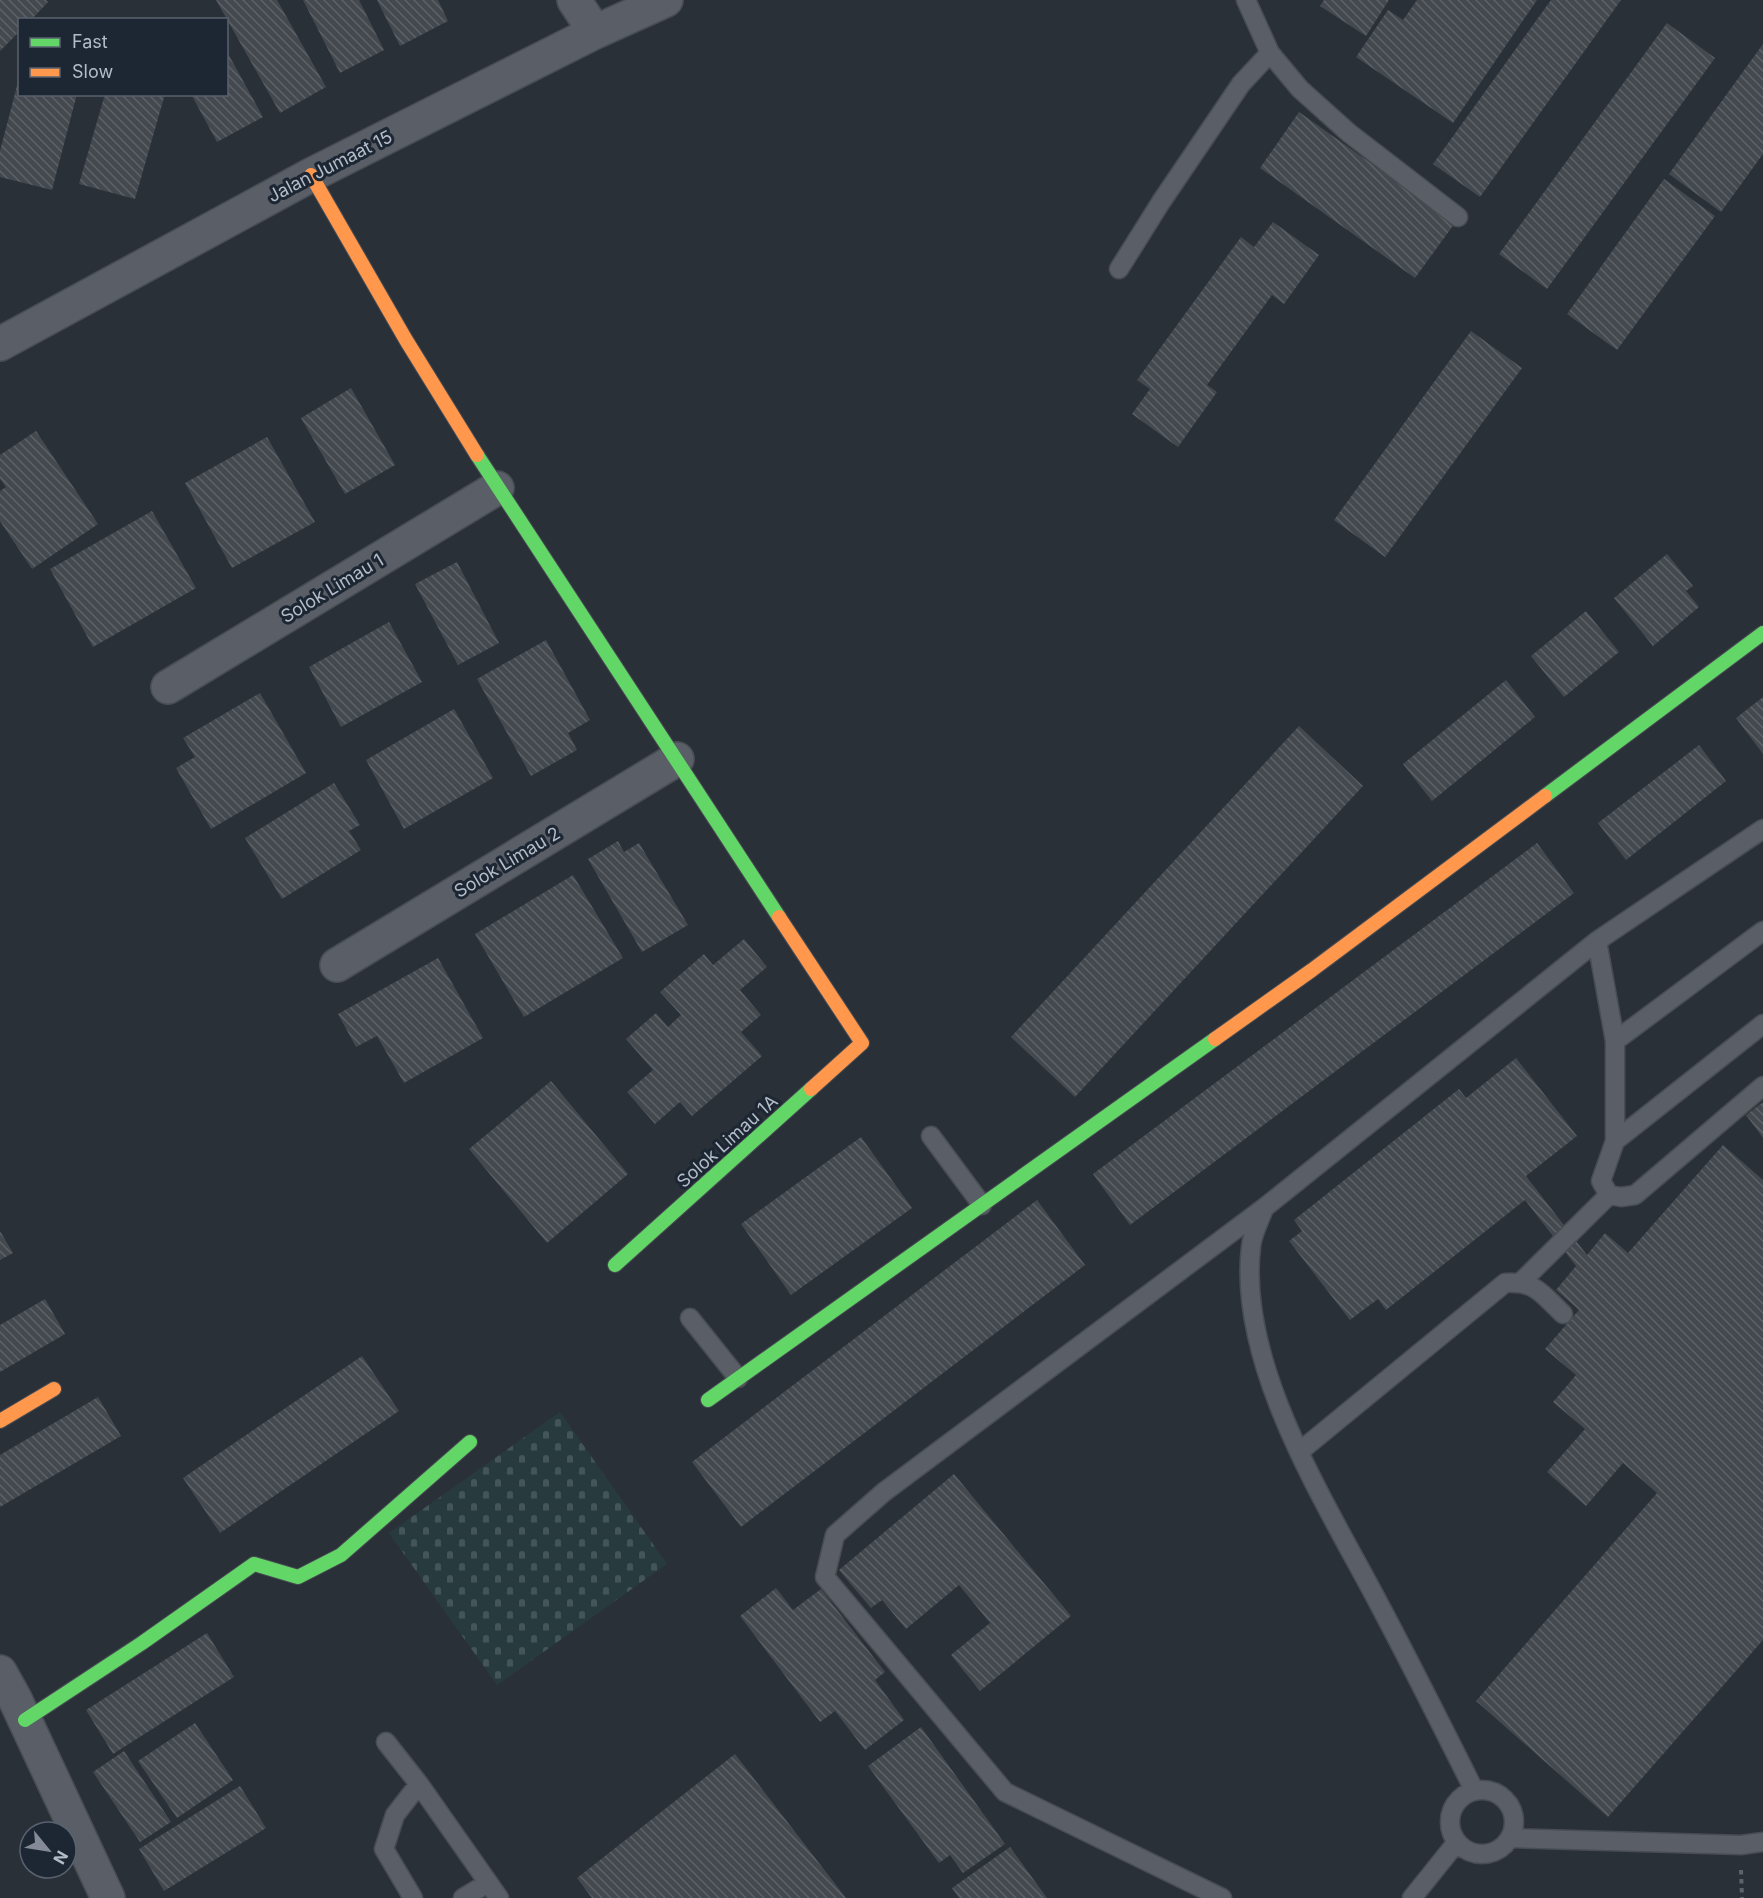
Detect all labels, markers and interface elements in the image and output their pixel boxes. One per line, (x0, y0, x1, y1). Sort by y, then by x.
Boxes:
legend (18, 18, 228, 96)
text: Fast (72, 31, 108, 52)
text: Slow (72, 61, 113, 82)
street label: Jalan Jumaat 15 (264, 126, 396, 206)
street label: Solok Limau 1 (277, 549, 387, 627)
street label: Solok Limau 2 (450, 822, 564, 902)
street label: Solok Limau 1A (672, 1090, 782, 1192)
north arrow (18, 1820, 78, 1880)
text: N (49, 1847, 73, 1868)

